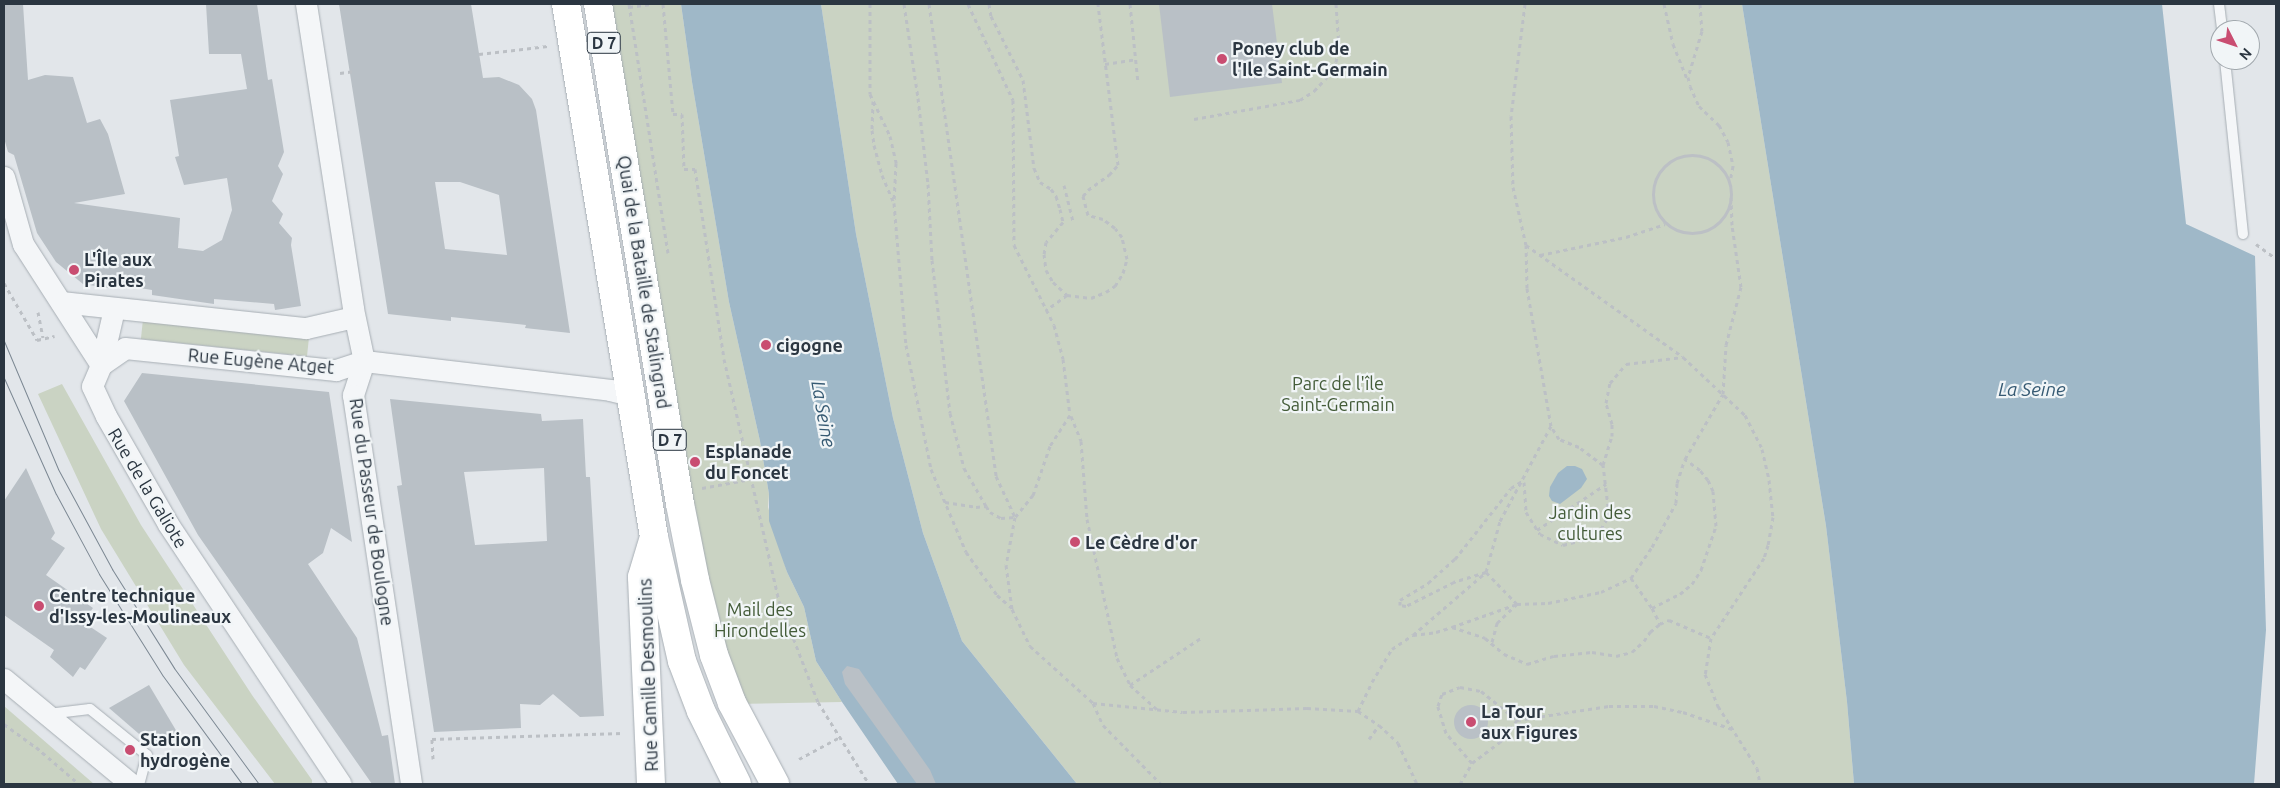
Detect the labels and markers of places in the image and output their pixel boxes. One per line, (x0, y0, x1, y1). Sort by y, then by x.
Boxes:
place label: Poney club de l'Ile Saint-Germain (1232, 38, 1388, 80)
marker: Poney club de l'Ile Saint-Germain (1216, 53, 1228, 65)
place label: L'Île aux Pirates (84, 249, 152, 292)
marker: L'Île aux Pirates (68, 264, 80, 276)
place label: cigogne (776, 334, 843, 356)
marker: cigogne (760, 339, 772, 351)
place label: Esplanade du Foncet (705, 441, 792, 484)
marker: Esplanade du Foncet (689, 456, 701, 468)
place label: Le Cèdre d'or (1085, 531, 1197, 553)
marker: Le Cèdre d'or (1069, 536, 1081, 548)
place label: Centre technique d'Issy-les-Moulineaux (49, 585, 231, 628)
marker: Centre technique d'Issy-les-Moulineaux (33, 600, 45, 612)
place label: La Tour aux Figures (1481, 701, 1578, 744)
marker: La Tour aux Figures (1465, 716, 1477, 728)
place label: Station hydrogène (140, 729, 230, 772)
marker: Station hydrogène (124, 744, 136, 756)

